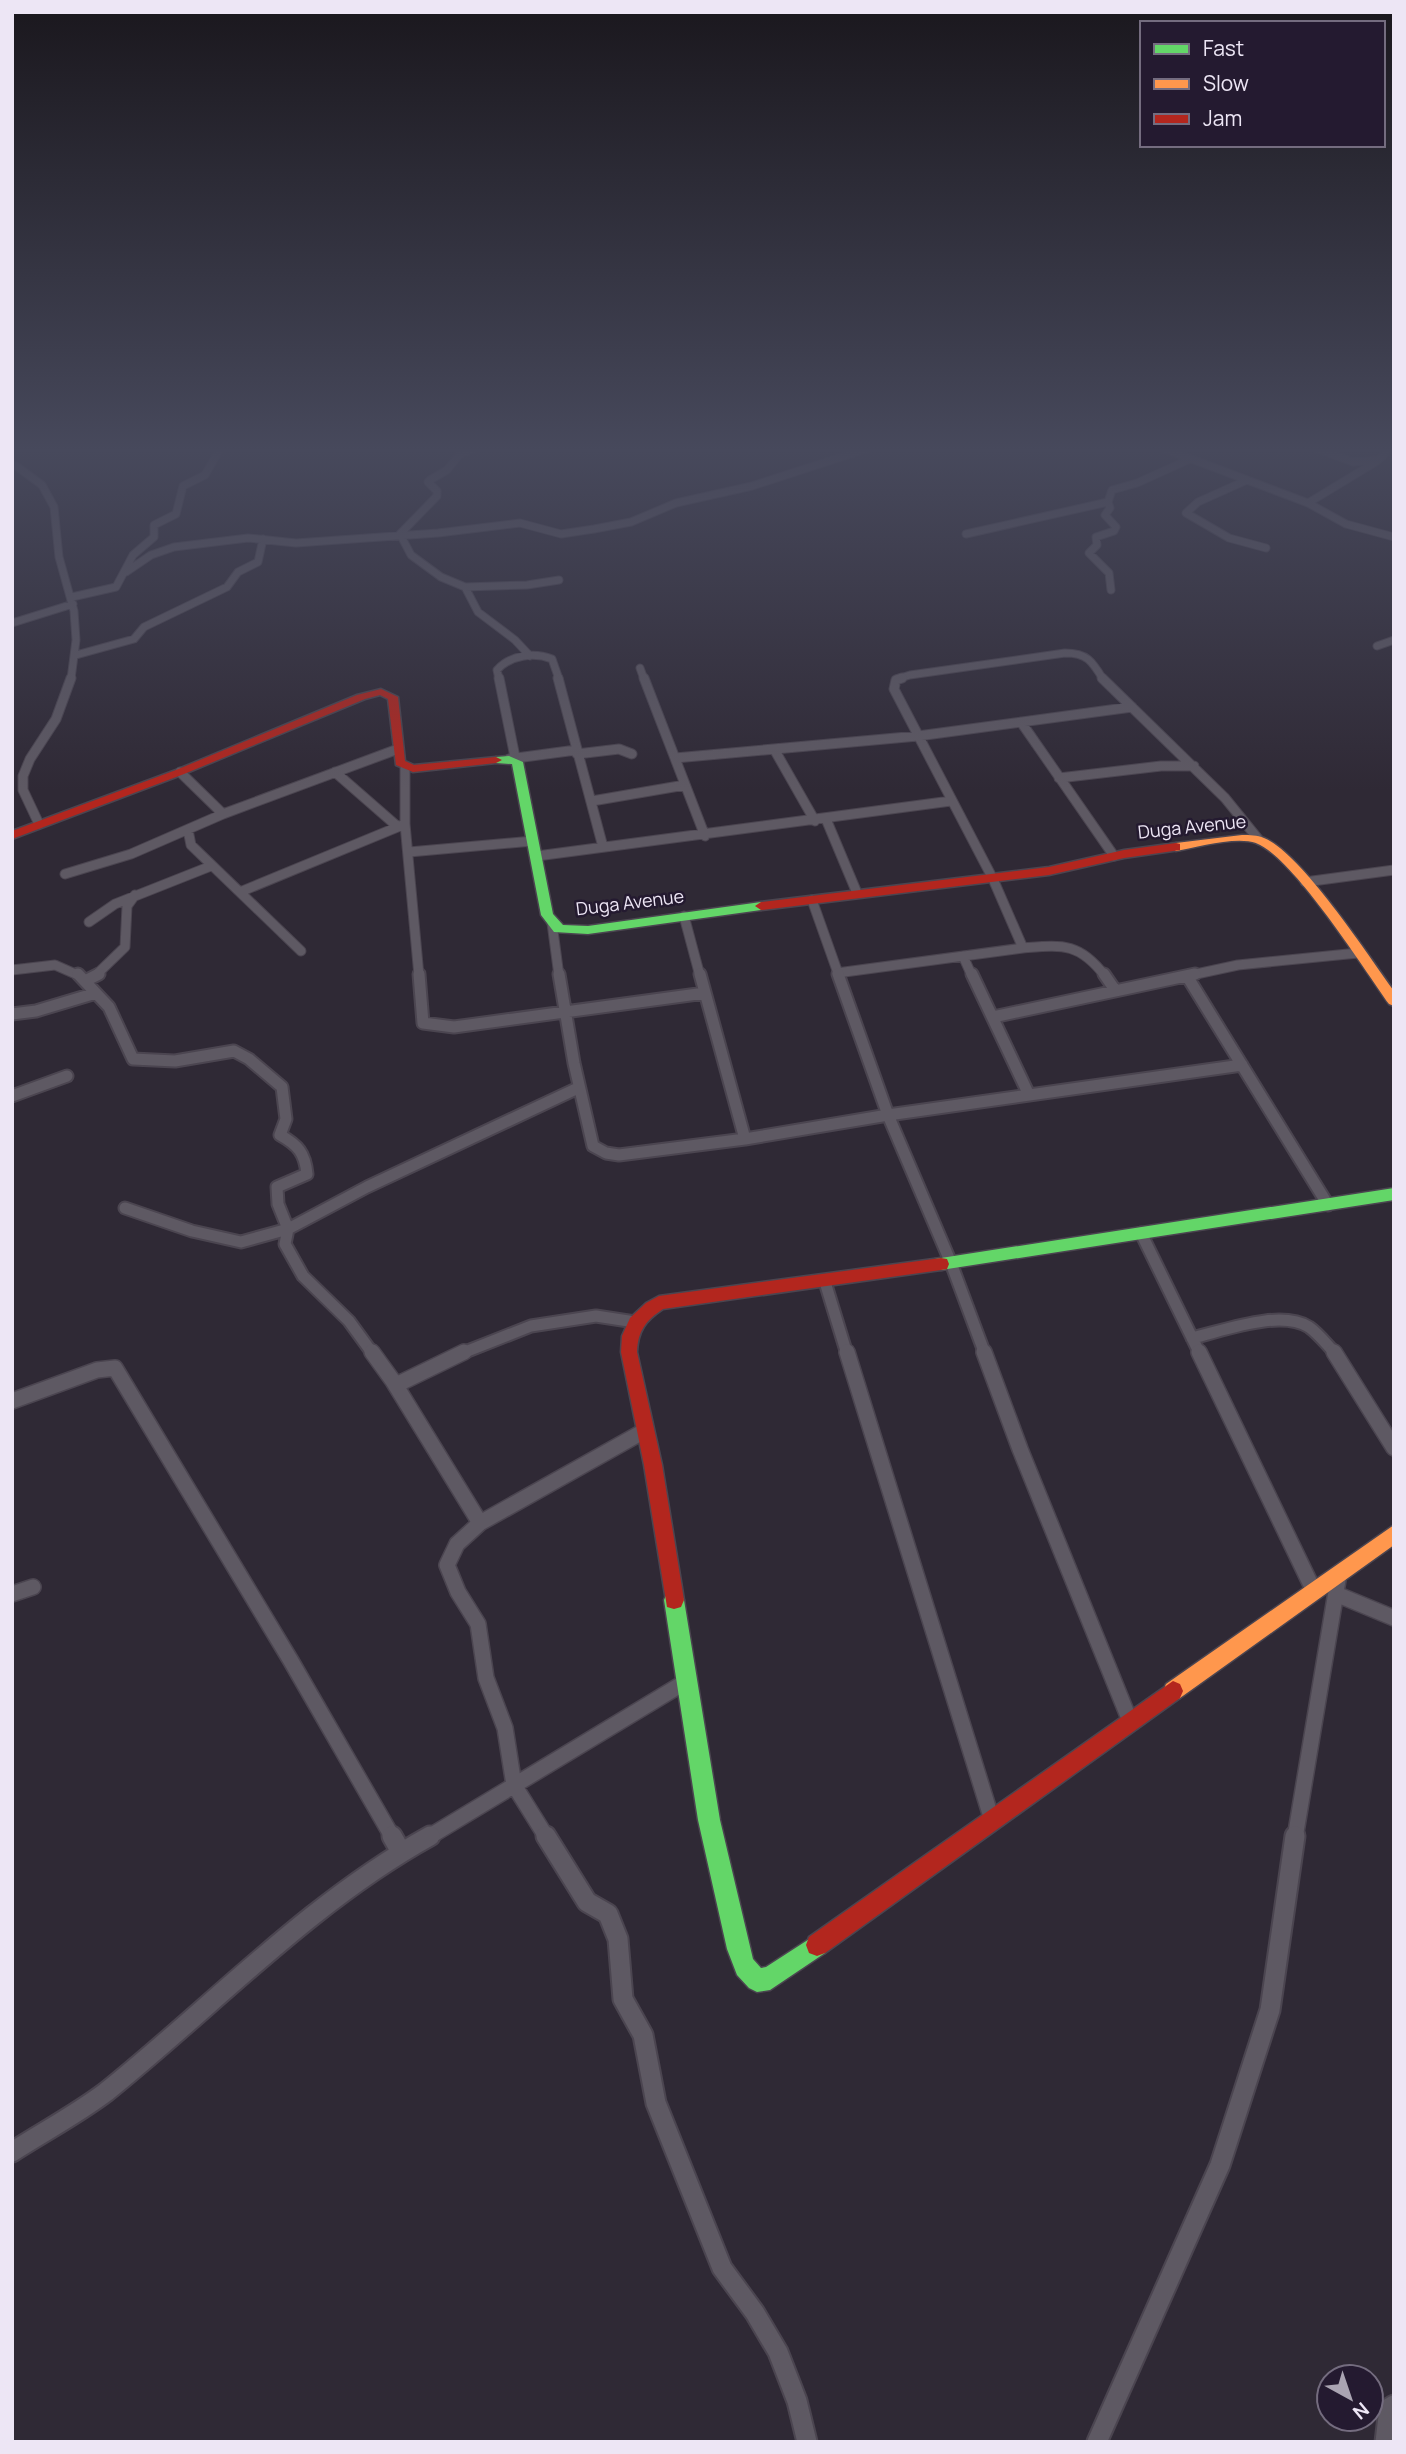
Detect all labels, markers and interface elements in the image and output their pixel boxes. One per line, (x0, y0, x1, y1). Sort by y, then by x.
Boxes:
legend (1140, 21, 1385, 147)
text: Fast (1203, 34, 1244, 62)
text: Slow (1203, 69, 1249, 97)
text: Jam (1203, 104, 1242, 132)
street label: Duga Avenue (1137, 808, 1247, 844)
street label: Duga Avenue (574, 883, 685, 921)
north arrow (1315, 2363, 1385, 2433)
text: N (1347, 2397, 1375, 2425)

